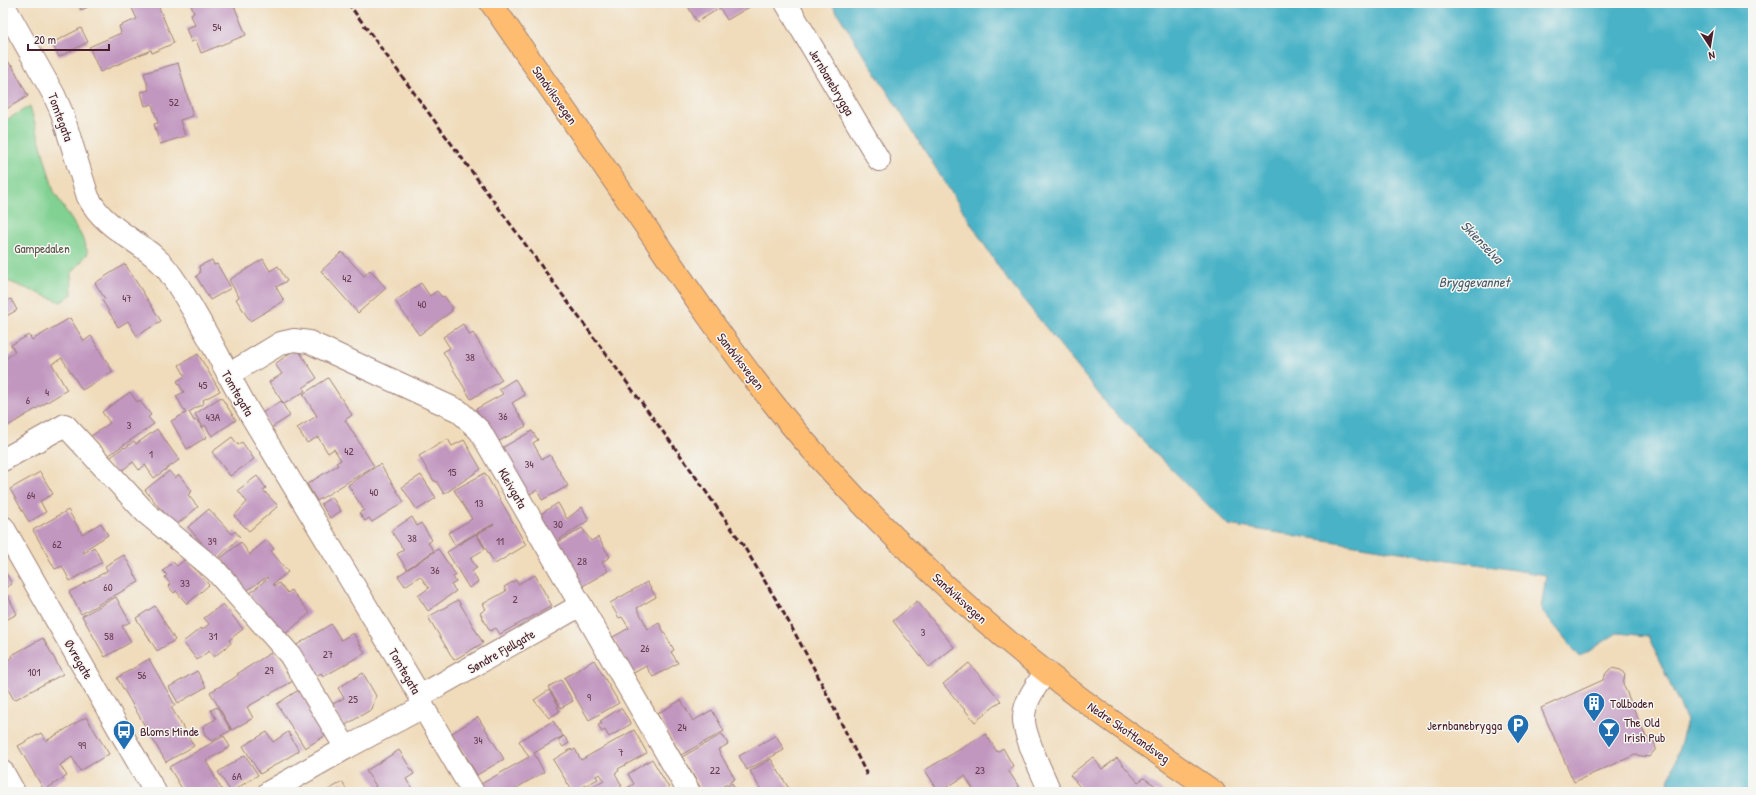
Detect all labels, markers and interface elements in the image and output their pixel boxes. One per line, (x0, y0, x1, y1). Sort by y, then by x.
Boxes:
house number: 54 (213, 20, 221, 34)
scale bar (28, 26, 109, 52)
north arrow (1690, 26, 1730, 66)
text: 20 m (34, 31, 56, 48)
street label: Jernbanebrygga (805, 45, 859, 119)
text: N (1708, 48, 1716, 63)
street label: Sandviksvegen (528, 62, 582, 128)
street label: Tomtegata (44, 90, 78, 144)
house number: 52 (169, 95, 179, 109)
water label: Skienselva (1457, 216, 1509, 268)
park label: Gampedalen (14, 239, 70, 257)
house number: 42 (342, 271, 352, 285)
water label: Bryggevannet (1439, 272, 1511, 292)
house number: 47 (122, 291, 132, 305)
house number: 40 (417, 297, 427, 311)
street label: Sandviksvegen (713, 329, 769, 393)
house number: 38 (465, 350, 475, 364)
street label: Tomtegata (218, 367, 258, 419)
house number: 45 (199, 378, 208, 392)
house number: 4 (45, 385, 49, 399)
house number: 6 (26, 393, 31, 407)
house number: 36 (498, 409, 508, 423)
house number: 43A (206, 410, 221, 424)
house number: 3 (127, 418, 132, 432)
house number: 42 (344, 444, 354, 458)
house number: 1 (149, 447, 153, 461)
house number: 34 (524, 457, 534, 471)
street label: Kleivgata (494, 464, 532, 512)
house number: 15 (448, 465, 457, 479)
house number: 40 (369, 485, 379, 499)
house number: 64 (27, 488, 35, 502)
house number: 13 (475, 496, 484, 510)
house number: 30 (553, 517, 563, 531)
house number: 38 (407, 531, 417, 545)
house number: 39 (208, 534, 216, 548)
house number: 11 (496, 534, 504, 548)
house number: 62 (52, 537, 62, 551)
house number: 28 (577, 554, 587, 568)
house number: 36 (430, 563, 440, 577)
street label: Sandviksvegen (929, 569, 991, 627)
house number: 33 (180, 576, 190, 590)
house number: 60 (103, 580, 113, 594)
house number: 2 (512, 592, 518, 606)
street label: Søndre Fjellgate (464, 625, 538, 677)
house number: 3 (921, 625, 926, 639)
house number: 58 (104, 629, 114, 643)
house number: 31 (209, 629, 217, 643)
street label: Øvregate (60, 636, 98, 682)
house number: 26 (640, 641, 650, 655)
street label: Tomtegata (385, 645, 425, 697)
house number: 27 (323, 647, 333, 661)
house number: 29 (264, 663, 274, 677)
house number: 101 (28, 665, 40, 679)
house number: 56 (137, 668, 147, 682)
house number: 9 (587, 690, 591, 704)
building icon: Tollboden (1581, 690, 1607, 723)
house number: 25 (348, 692, 358, 706)
place label: Tollboden (1610, 694, 1654, 712)
street label: Nedre Skottlandsveg (1084, 697, 1174, 767)
parking icon: Jernbanebrygga (1505, 712, 1531, 745)
place label: The Old Irish Pub (1624, 713, 1665, 746)
place label: Jernbanebrygga (1427, 716, 1502, 734)
bar icon: The Old Irish Pub (1596, 716, 1622, 749)
bus stop icon: Bloms Minde (111, 718, 137, 751)
house number: 24 (677, 720, 687, 734)
place label: Bloms Minde (140, 722, 199, 740)
house number: 34 (473, 733, 483, 747)
house number: 99 (78, 738, 86, 752)
house number: 7 (618, 745, 624, 759)
house number: 22 (710, 763, 720, 777)
house number: 23 (975, 763, 985, 777)
house number: 6A (232, 769, 243, 783)

